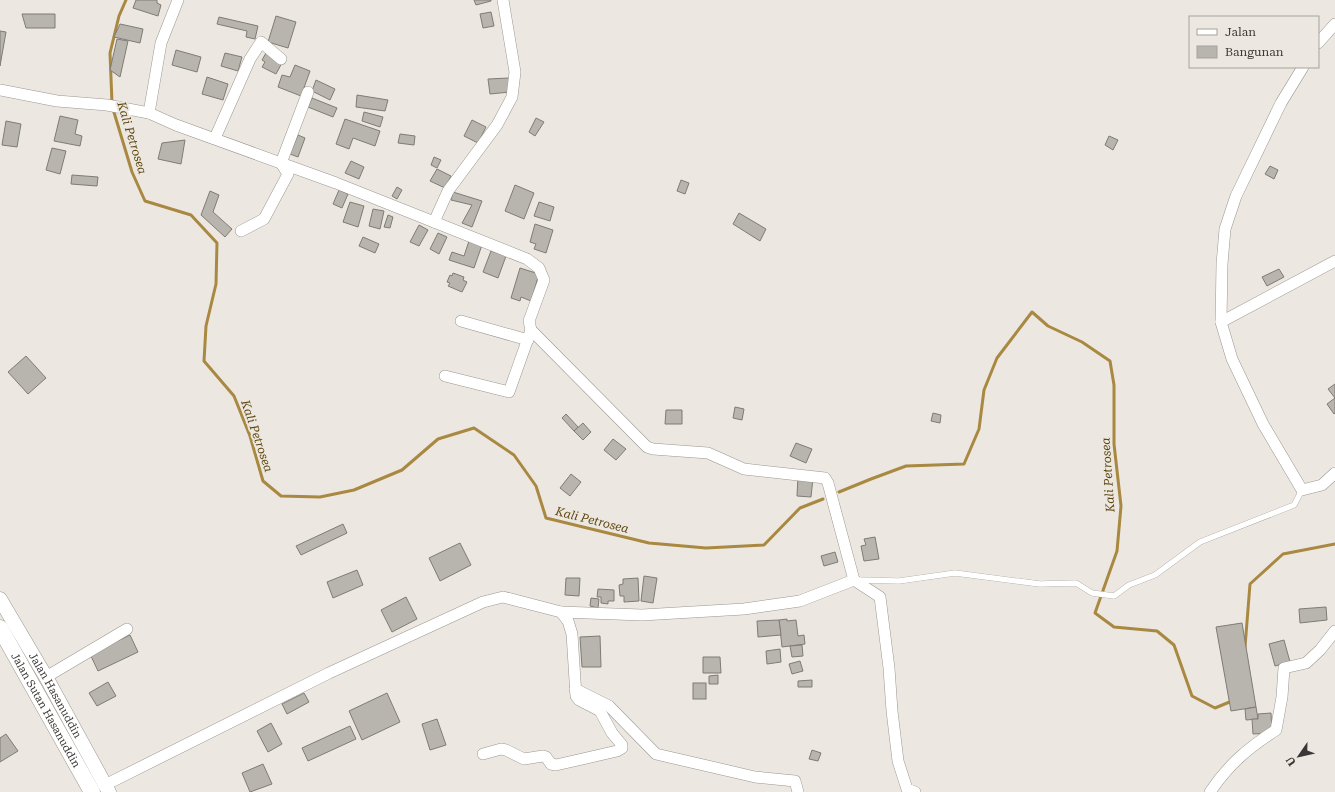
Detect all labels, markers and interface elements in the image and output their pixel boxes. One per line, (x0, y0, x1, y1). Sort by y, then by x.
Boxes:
legend (1189, 16, 1319, 68)
text: Jalan (1225, 25, 1256, 39)
text: Bangunan (1225, 45, 1284, 59)
water label: Kali Petrosea (114, 99, 150, 176)
water label: Kali Petrosea (238, 397, 276, 474)
water label: Kali Petrosea (1098, 437, 1118, 514)
water label: Kali Petrosea (553, 504, 630, 536)
street label: Jalan Sutan Hasanuddin (9, 650, 83, 770)
street label: Jalan Hasanuddin (26, 650, 85, 740)
north arrow (1279, 736, 1319, 776)
text: U (1283, 754, 1299, 768)

